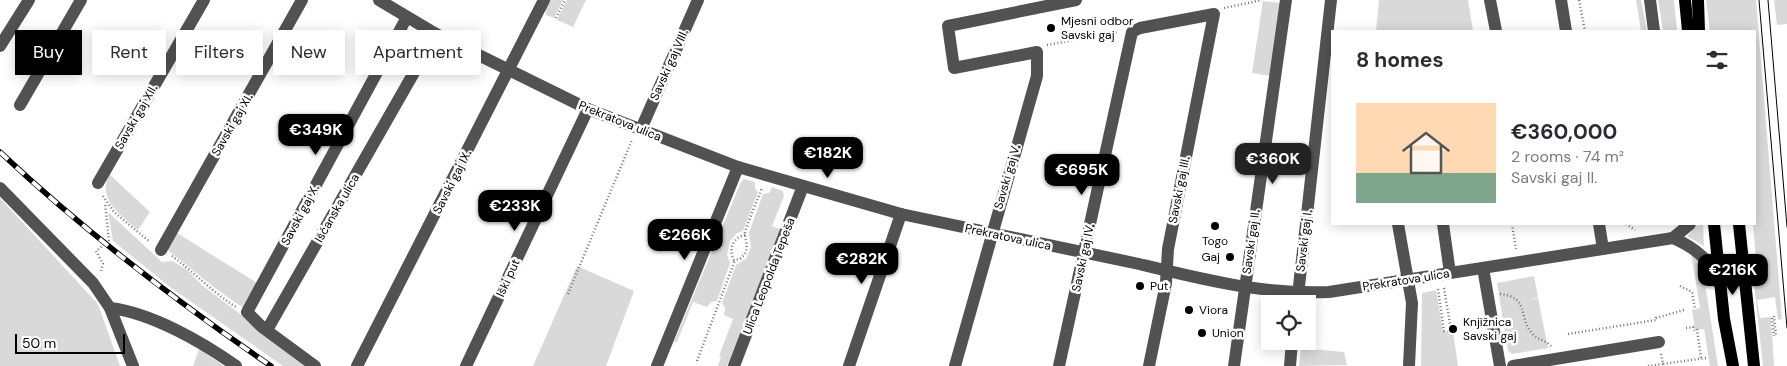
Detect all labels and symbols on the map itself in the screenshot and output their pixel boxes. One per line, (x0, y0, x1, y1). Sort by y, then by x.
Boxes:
place label: Mjesni odbor Savski gaj (1061, 13, 1134, 43)
marker: Mjesni odbor Savski gaj (1045, 22, 1057, 34)
street label: Savski gaj VIII. (646, 27, 692, 103)
street label: Savski gaj XII. (111, 82, 161, 152)
street label: Savski gaj XI. (208, 91, 256, 159)
street label: Prekratova ulica (576, 97, 664, 145)
pin: €349K (281, 114, 351, 156)
pin: €182K (793, 136, 863, 179)
pin: €360K (1238, 142, 1308, 185)
street label: Savski gaj V. (990, 143, 1024, 211)
street label: Savski gaj IX. (429, 148, 475, 216)
pin: €695K (1047, 154, 1117, 196)
street label: Savski gaj III. (1165, 155, 1193, 225)
street label: Išćanska ulica (311, 171, 363, 245)
street label: Savski gaj X. (277, 182, 323, 248)
pin: €233K (480, 190, 550, 232)
street label: Savski gaj II. (1239, 209, 1263, 275)
street label: Savski gaj I. (1292, 209, 1316, 273)
street label: Ulica Leopolda Tepeša (739, 215, 799, 337)
pin: €266K (650, 218, 720, 261)
street label: Prekratova ulica (963, 220, 1053, 254)
marker: Togo (1209, 220, 1221, 232)
street label: Savski gaj IV. (1068, 223, 1098, 293)
place label: Togo (1202, 233, 1228, 249)
pin: €282K (827, 242, 897, 285)
place label: Gaj (1201, 249, 1220, 265)
marker: Gaj (1224, 251, 1236, 263)
pin: €216K (1698, 254, 1768, 296)
street label: Iški put (492, 256, 524, 300)
street label: Prekratova ulica (1361, 265, 1451, 295)
place label: Put (1150, 278, 1169, 294)
marker: Put (1134, 280, 1146, 292)
place label: Viora (1199, 302, 1228, 318)
marker: Viora (1183, 304, 1195, 316)
place label: Knjižnica Savski gaj (1463, 314, 1517, 344)
marker: Knjižnica Savski gaj (1447, 323, 1459, 335)
place label: Union (1212, 325, 1244, 341)
marker: Union (1196, 327, 1208, 339)
scale bar (15, 331, 125, 354)

